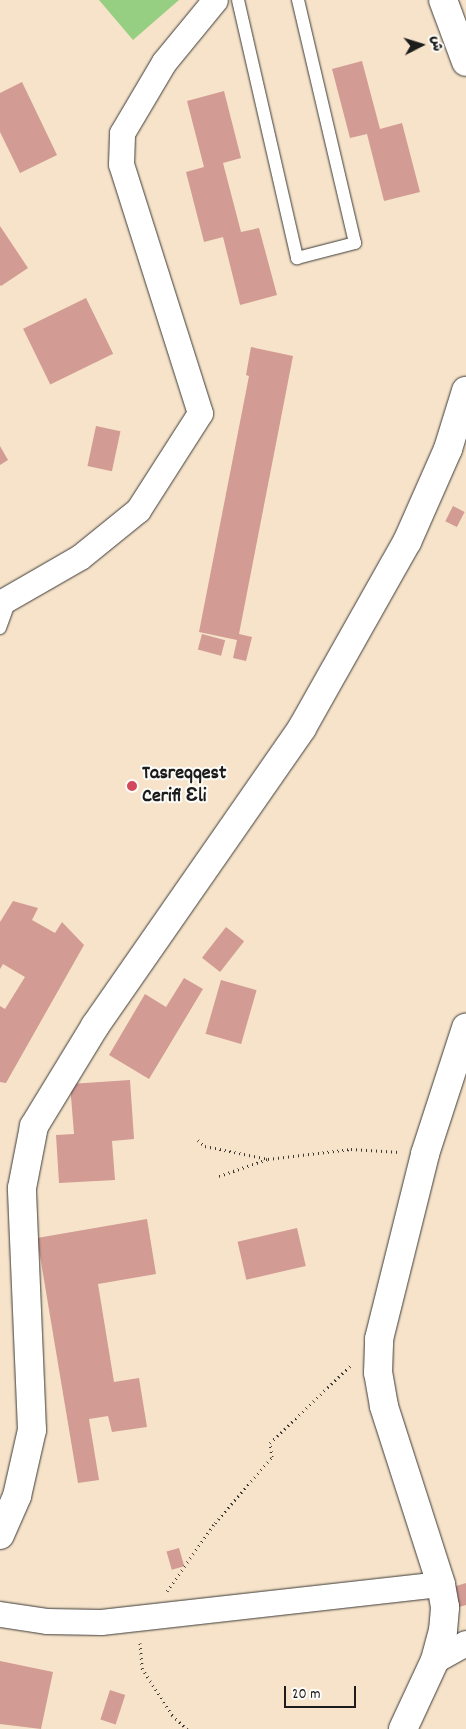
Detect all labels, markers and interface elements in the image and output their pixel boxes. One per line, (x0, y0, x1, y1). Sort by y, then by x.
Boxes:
north arrow (396, 20, 446, 70)
text: ش (425, 35, 447, 52)
place label: Tasreqqest Cerifi Ɛli (142, 762, 226, 809)
marker: Tasreqqest Cerifi Ɛli (126, 780, 138, 792)
scale bar (286, 1676, 358, 1708)
text: 20 m (292, 1684, 320, 1706)

